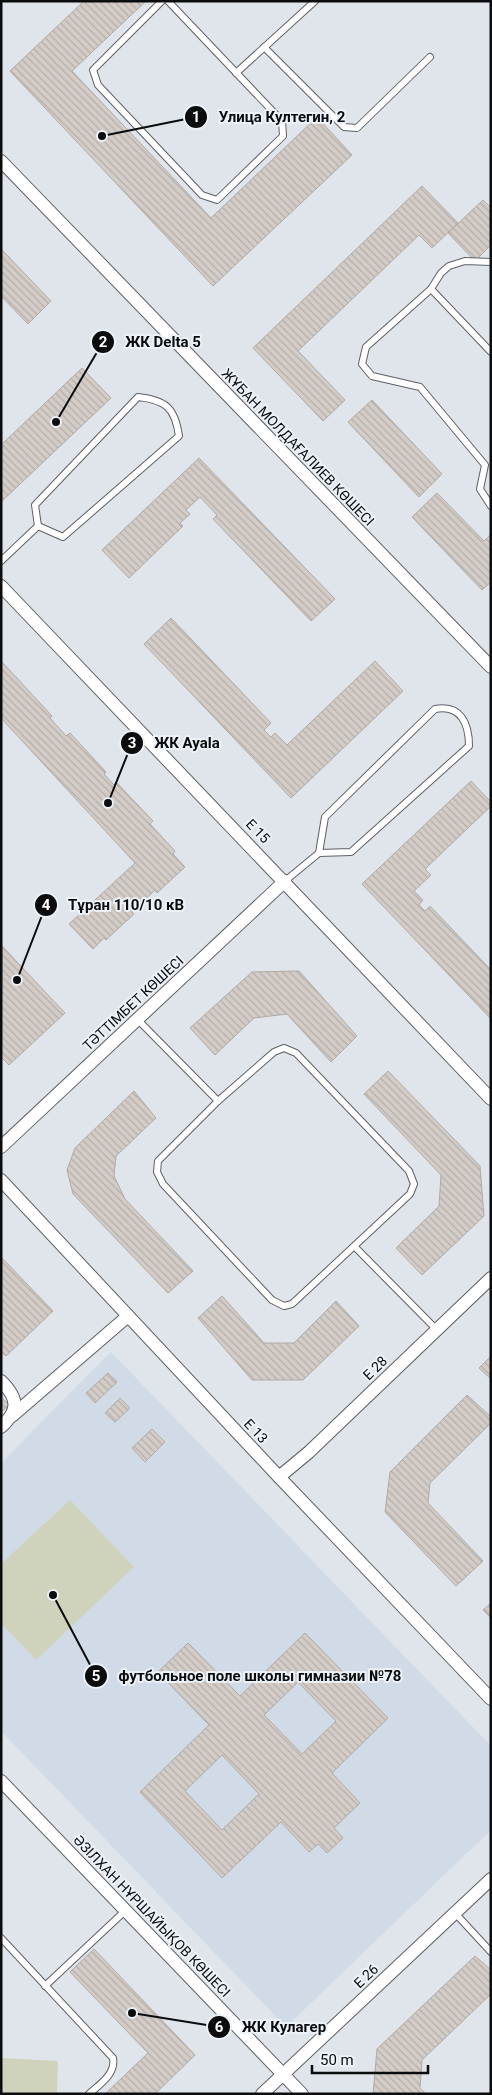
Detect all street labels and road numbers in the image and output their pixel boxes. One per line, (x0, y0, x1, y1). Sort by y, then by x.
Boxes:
street label: ЖҰБАН МОЛДАҒАЛИЕВ КӨШЕСІ (219, 365, 377, 529)
street label: E 15 (243, 816, 273, 846)
street label: ТӘТТІМБЕТ КӨШЕСІ (80, 952, 186, 1054)
street label: E 28 (360, 1353, 390, 1383)
street label: E 13 (241, 1416, 271, 1446)
street label: ӘЗІЛХАН НҰРШАЙЫҚОВ КӨШЕСІ (70, 1832, 234, 2000)
street label: E 26 (351, 1961, 381, 1991)

